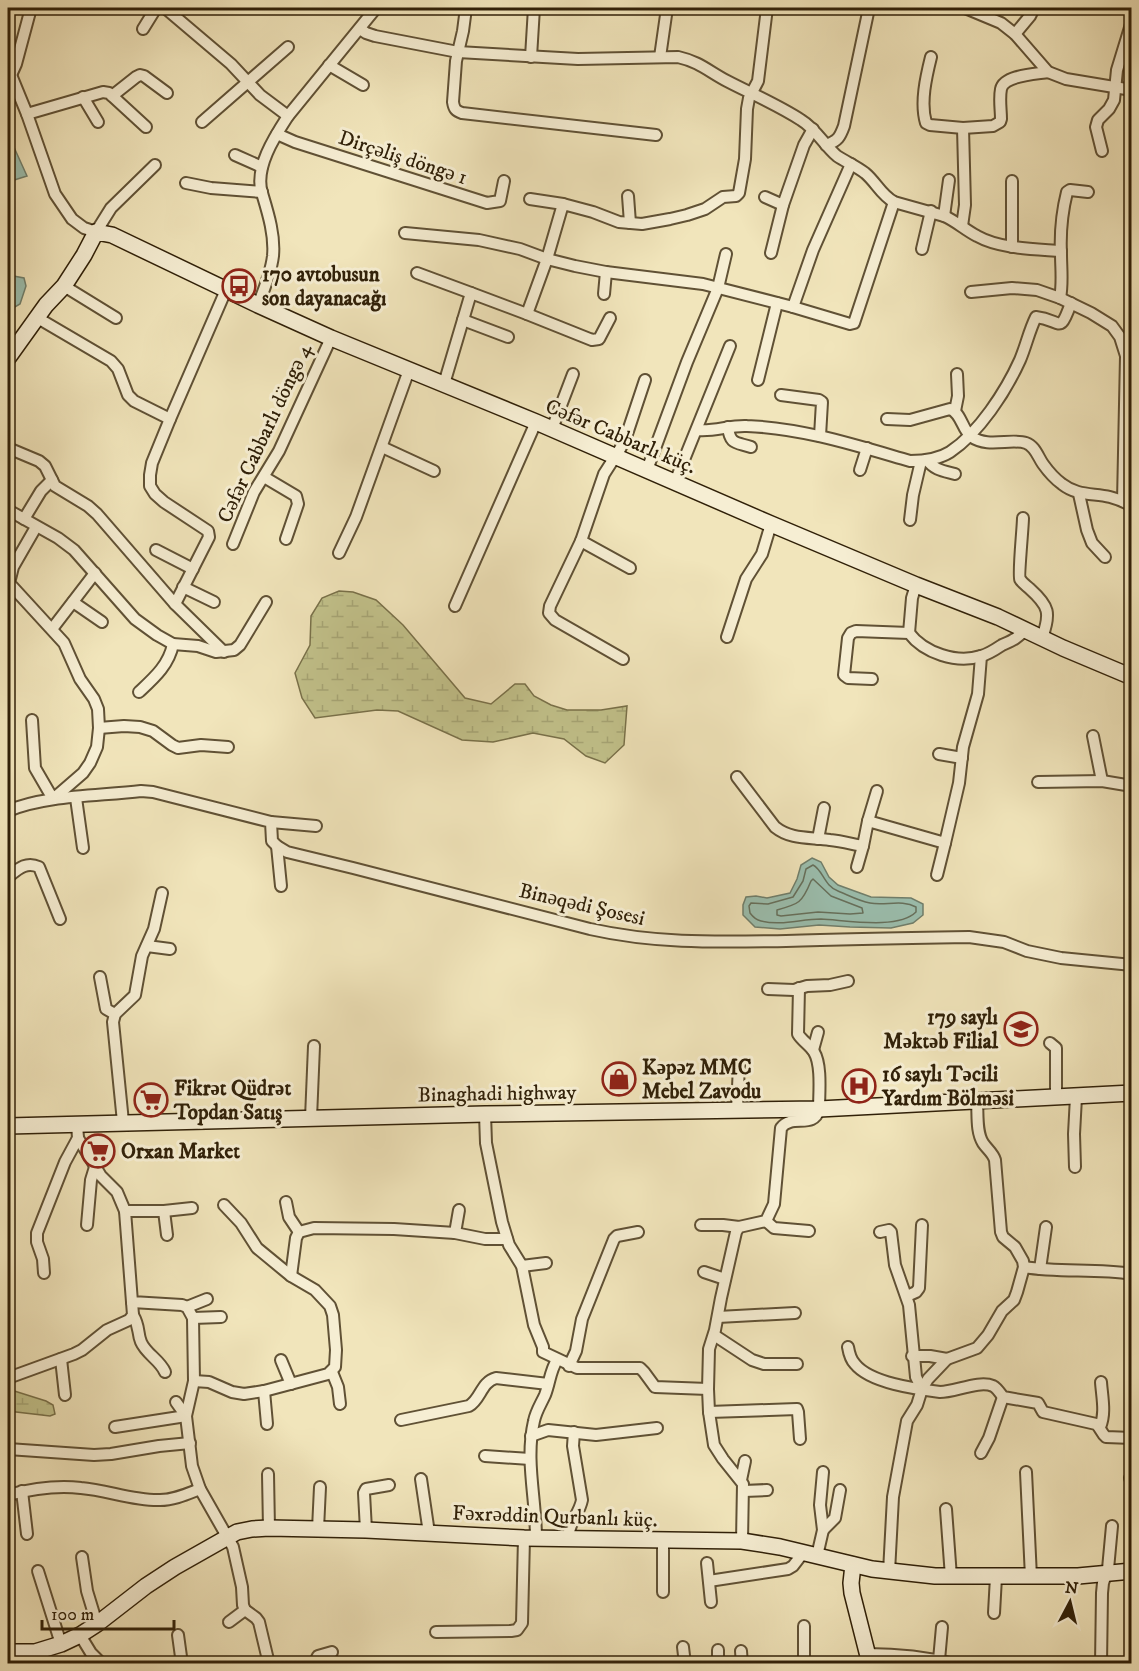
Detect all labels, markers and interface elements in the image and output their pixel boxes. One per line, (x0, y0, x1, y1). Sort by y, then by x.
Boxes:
street label: Dirçəliş döngə 1 (335, 125, 470, 191)
place label: 170 avtobusun son dayanacağı (262, 262, 387, 312)
bus stop icon: 170 avtobusun son dayanacağı (221, 268, 257, 304)
street label: Cəfər Cabbarlı döngə 4 (212, 339, 318, 527)
street label: Cəfər Cabbarlı küç. (541, 393, 700, 480)
street label: Binəqədi Şosesi (516, 878, 647, 932)
place label: 179 saylı Məktəb Filial (884, 1005, 999, 1055)
school or university icon: 179 saylı Məktəb Filial (1003, 1011, 1039, 1047)
place label: Kəpəz MMC Mebel Zavodu (642, 1055, 761, 1105)
shop icon: Kəpəz MMC Mebel Zavodu (601, 1061, 637, 1097)
place label: 16 saylı Təcili Yardım Bölməsi (881, 1062, 1015, 1112)
hospital icon: 16 saylı Təcili Yardım Bölməsi (841, 1068, 877, 1104)
place label: Fikrət Qüdrət Topdan Satış (173, 1076, 291, 1126)
street label: Binaghadi highway (417, 1080, 578, 1108)
supermarket icon: Fikrət Qüdrət Topdan Satış (133, 1082, 169, 1118)
supermarket icon: Orxan Market (80, 1133, 116, 1169)
place label: Orxan Market (121, 1139, 240, 1165)
street label: Fəxrəddin Qurbanlı küç. (452, 1500, 658, 1534)
north arrow (1040, 1572, 1100, 1632)
text: N (1064, 1577, 1079, 1599)
scale bar (42, 1593, 174, 1631)
text: 100 m (51, 1604, 94, 1626)

